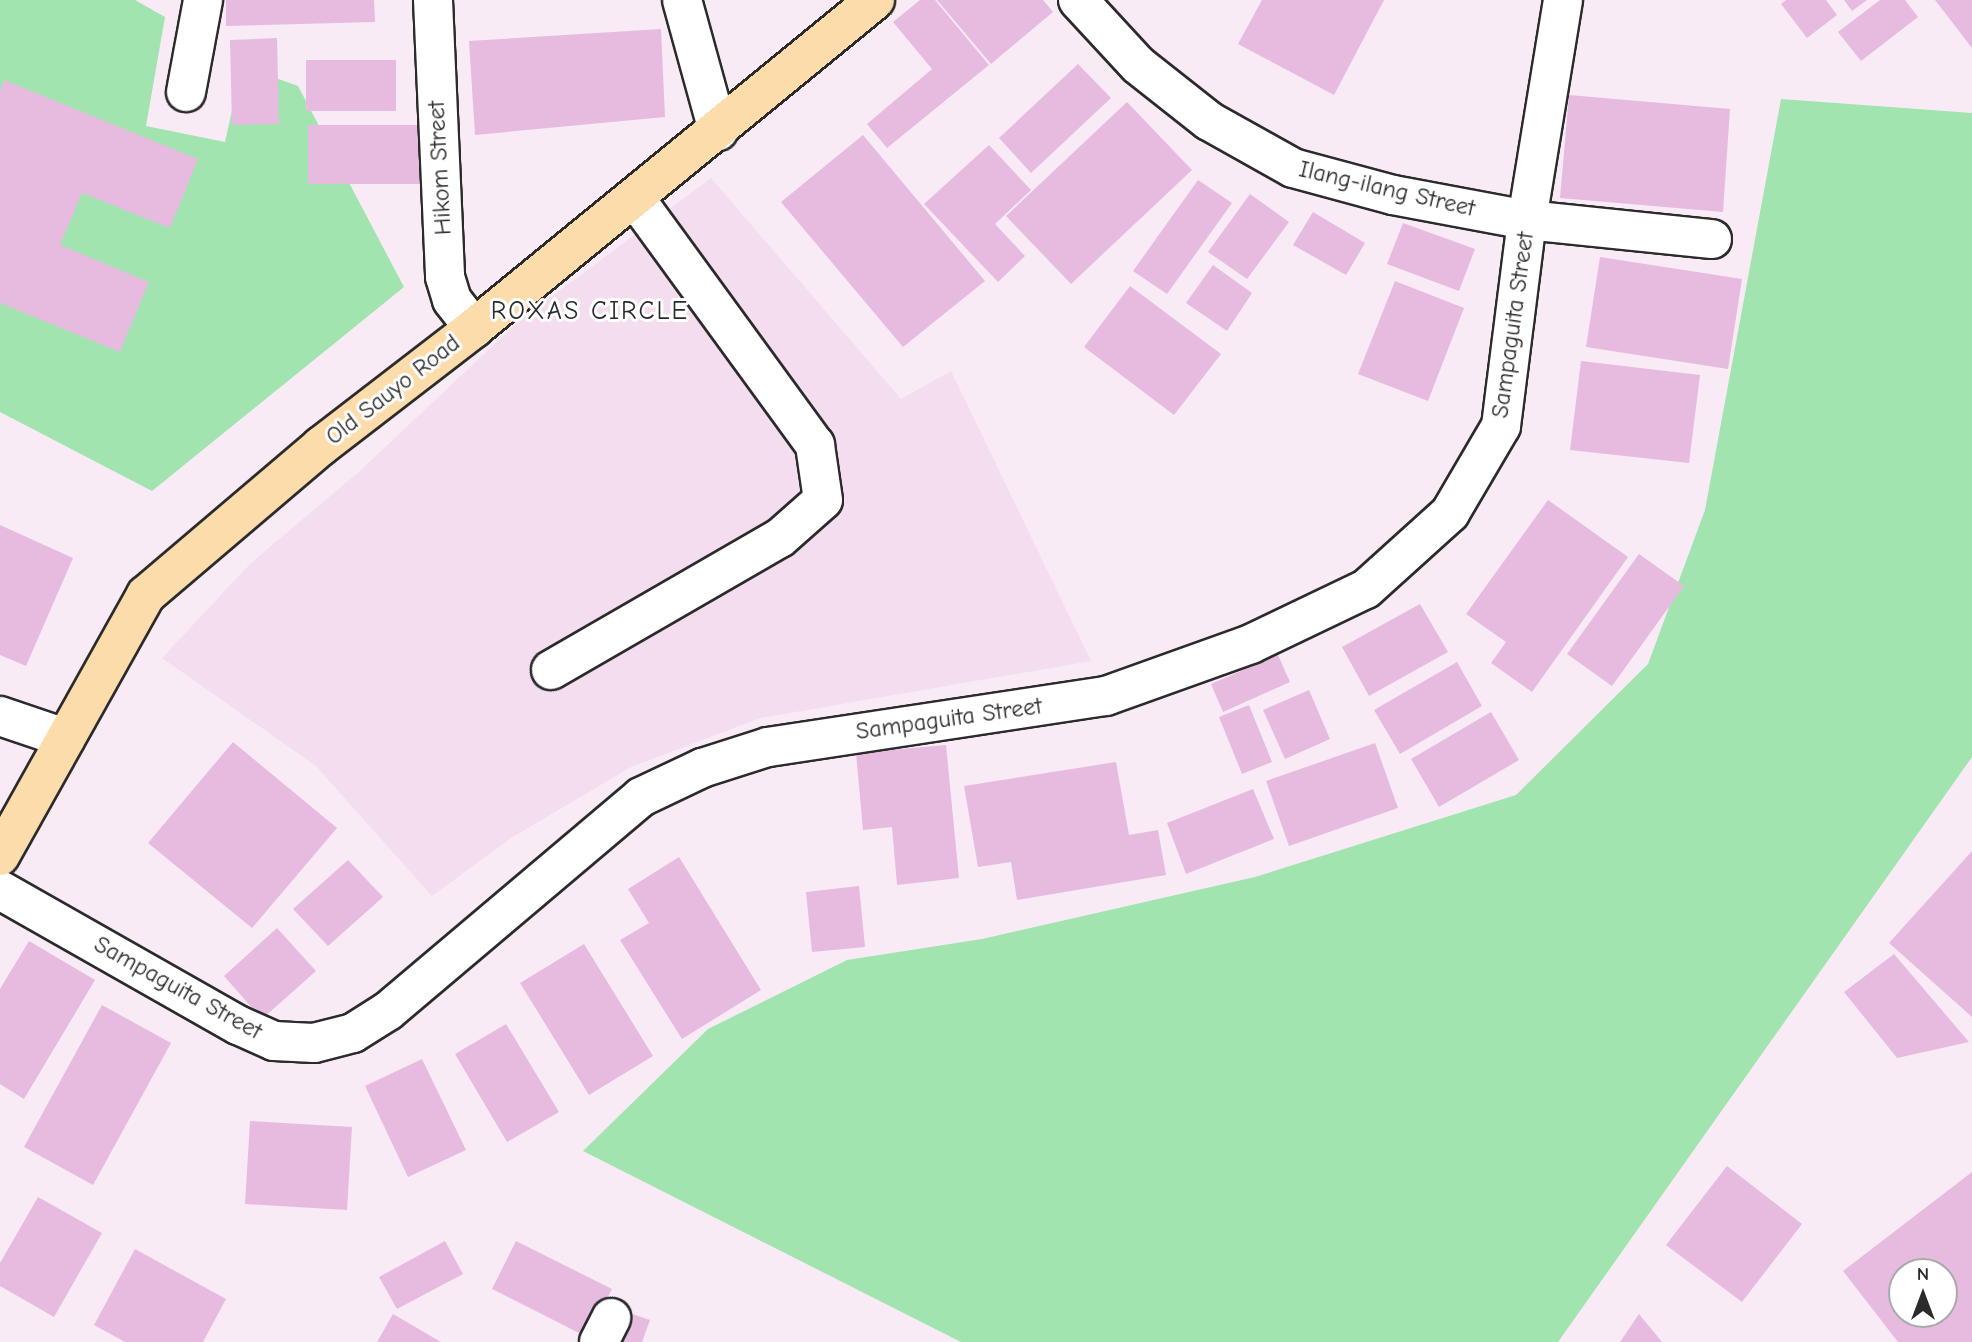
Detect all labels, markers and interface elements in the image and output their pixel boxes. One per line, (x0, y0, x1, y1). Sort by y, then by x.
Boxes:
street label: Hikom Street (422, 100, 458, 236)
street label: Ilang-ilang Street (1296, 155, 1478, 223)
street label: Sampaguita Street (1486, 230, 1540, 420)
district label: ROXAS CIRCLE (492, 296, 688, 328)
street label: Old Sauyo Road (320, 329, 466, 451)
street label: Sampaguita Street (854, 692, 1044, 746)
street label: Sampaguita Street (89, 930, 267, 1046)
north arrow (1888, 1258, 1958, 1328)
text: N (1917, 1263, 1929, 1285)

